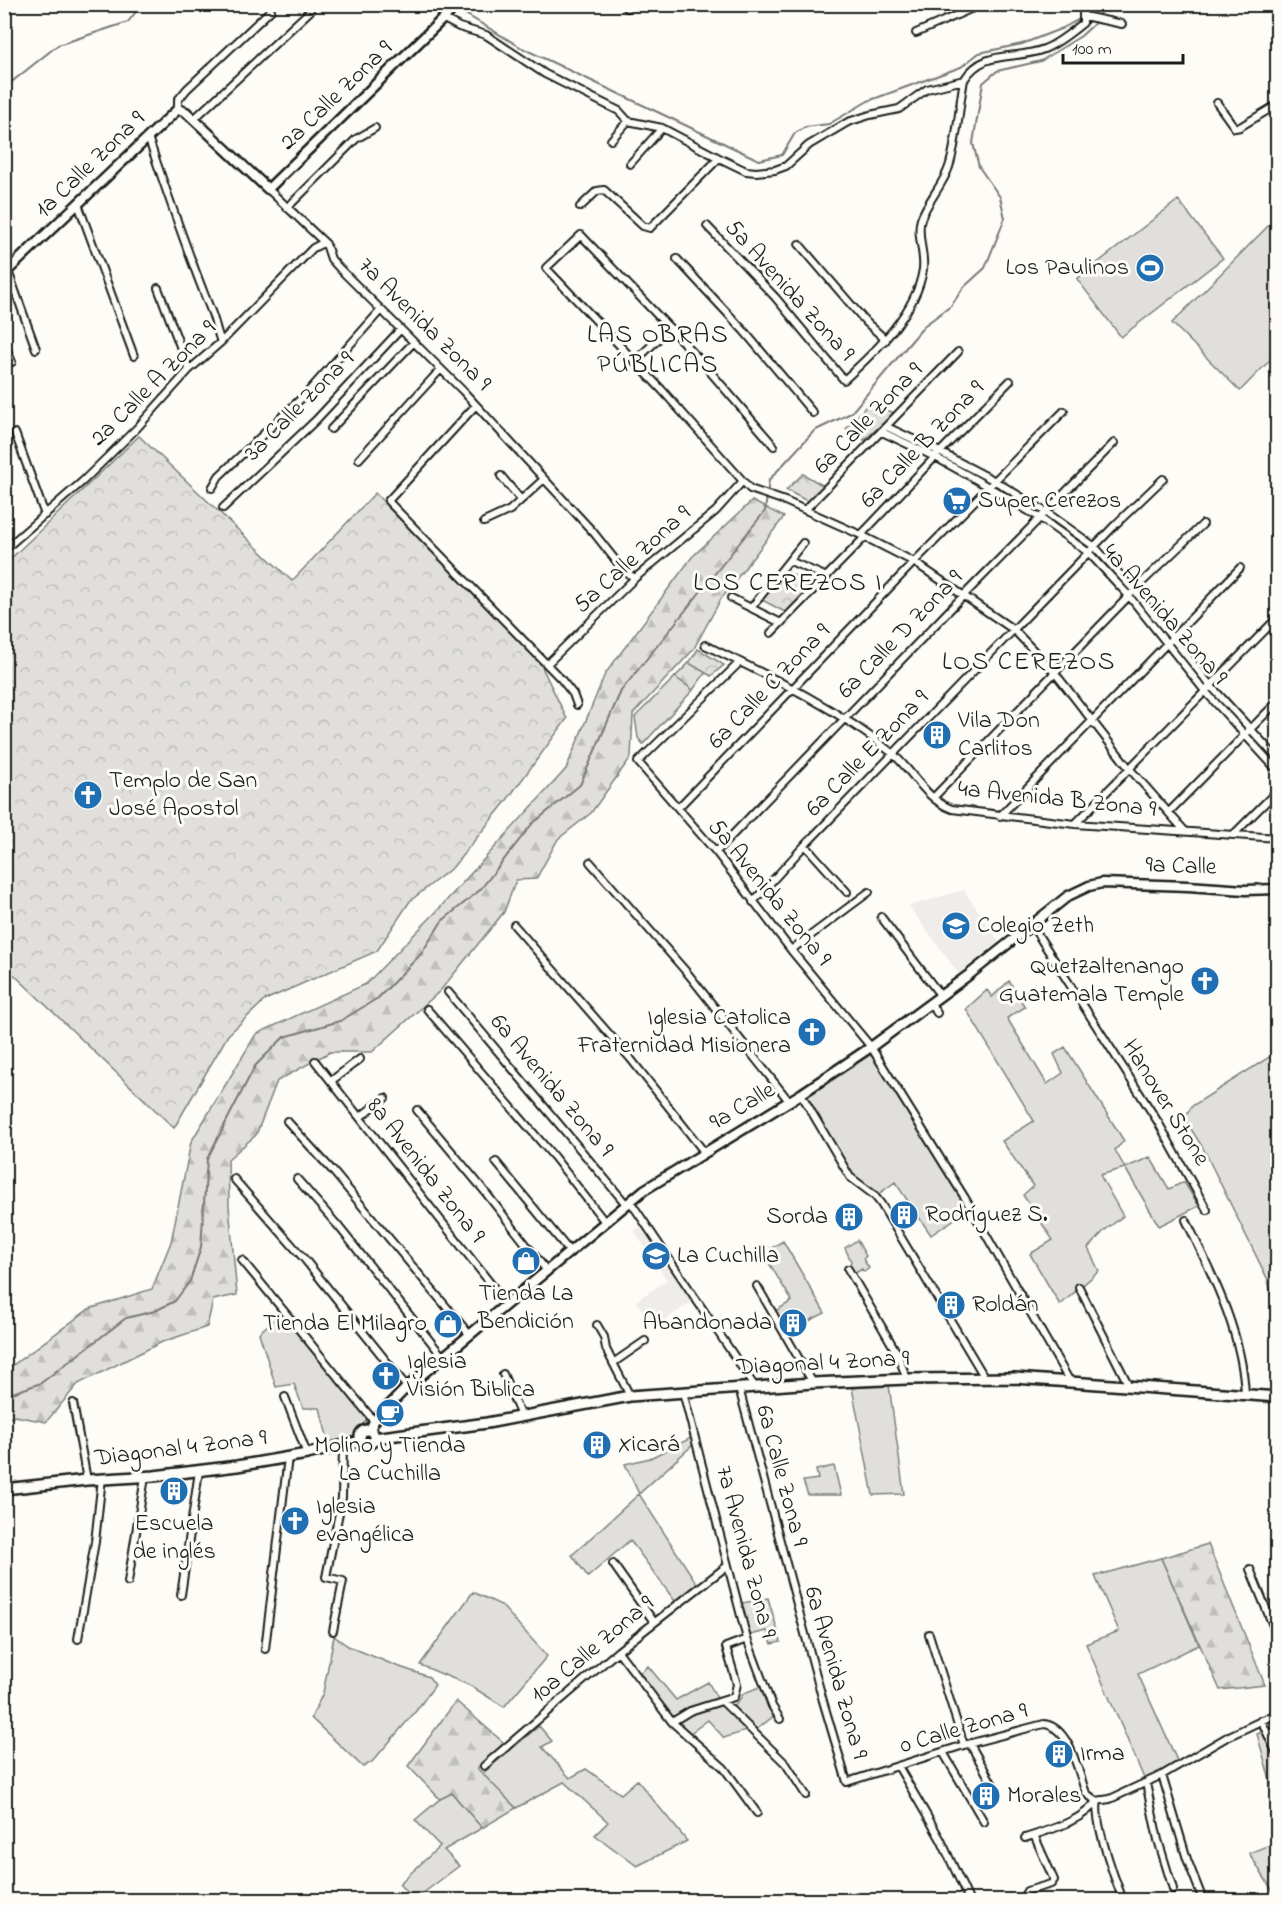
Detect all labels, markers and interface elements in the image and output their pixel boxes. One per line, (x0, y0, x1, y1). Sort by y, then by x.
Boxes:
scale bar (1063, 27, 1183, 65)
street label: 2a Calle Zona 9 (272, 32, 402, 159)
text: 100 m (1072, 37, 1112, 63)
street label: 1a Calle Zona 9 (28, 103, 155, 227)
street label: 5a Avenida Zona 9 (715, 212, 863, 371)
street label: 7a Avenida Zona 9 (349, 250, 500, 401)
place label: Los Paulinos (1005, 251, 1129, 286)
sports icon: Los Paulinos (1134, 252, 1166, 284)
street label: 2a Calle A Zona 9 (83, 312, 226, 455)
district label: LAS OBRAS PÚBLICAS (587, 317, 729, 385)
street label: 3a Calle Zona 9 (237, 343, 364, 470)
street label: 6a Calle Zona 9 (806, 354, 932, 483)
street label: 6a Calle B Zona 9 (852, 372, 994, 517)
place label: Super Cerezos (978, 484, 1121, 519)
supermarket icon: Super Cerezos (941, 485, 973, 517)
street label: 5a Calle Zona 9 (566, 497, 700, 622)
street label: 4a Avenida Zona 9 (1093, 537, 1236, 694)
street label: 6a Calle D Zona 9 (830, 562, 973, 708)
district label: LOS CEREZOS I (693, 565, 883, 603)
street label: 6a Calle C Zona 9 (701, 615, 840, 758)
district label: LOS CEREZOS (942, 644, 1116, 682)
street label: 6a Calle E Zona 9 (798, 682, 938, 826)
place label: Vila Don Carlitos (957, 704, 1040, 767)
building icon: Vila Don Carlitos (921, 719, 953, 751)
place label: Templo de San José Apostol (109, 764, 257, 827)
street label: 4a Avenida B Zona 9 (956, 772, 1159, 828)
church icon: Templo de San José Apostol (72, 779, 104, 811)
street label: 5a Avenida Zona 9 (698, 812, 840, 975)
street label: 9a Calle (1145, 848, 1217, 886)
place label: Colegio Zeth (977, 909, 1094, 944)
school or university icon: Colegio Zeth (940, 910, 972, 942)
place label: Quetzaltenango Guatemala Temple (999, 950, 1184, 1013)
church icon: Quetzaltenango Guatemala Temple (1189, 965, 1221, 997)
place label: Iglesia Catolica Fraternidad Misionera (577, 1001, 791, 1064)
street label: 6a Avenida Zona 9 (480, 1007, 622, 1166)
church icon: Iglesia Catolica Fraternidad Misionera (796, 1016, 828, 1048)
street label: Hanover Stone (1112, 1033, 1218, 1174)
street label: 9a Calle (703, 1074, 783, 1140)
street label: 8a Avenida Zona 9 (357, 1091, 494, 1252)
place label: Rodríguez S. (925, 1198, 1048, 1233)
building icon: Rodríguez S. (888, 1199, 920, 1231)
place label: Sorda (766, 1200, 828, 1235)
building icon: Sorda (833, 1201, 865, 1233)
place label: La Cuchilla (677, 1239, 779, 1274)
school or university icon: La Cuchilla (640, 1240, 672, 1272)
shop icon: Tienda La Bendición (510, 1245, 542, 1277)
place label: Tienda La Bendición (477, 1277, 574, 1340)
place label: Roldán (972, 1288, 1039, 1323)
building icon: Roldán (935, 1289, 967, 1321)
place label: Abandonada (643, 1306, 772, 1341)
place label: Tienda El Milagro (263, 1307, 427, 1342)
building icon: Abandonada (777, 1307, 809, 1339)
shop icon: Tienda El Milagro (432, 1308, 464, 1340)
street label: Diagonal 4 Zona 9 (735, 1342, 911, 1386)
place label: Iglesia Visión Biblica (406, 1345, 535, 1408)
church icon: Iglesia Visión Biblica (370, 1360, 402, 1392)
cafe icon: Molino y Tienda La Cuchilla (374, 1397, 406, 1429)
street label: 6a Calle Zona 9 (745, 1402, 817, 1551)
street label: Diagonal 4 Zona 9 (92, 1421, 270, 1477)
place label: Xicará (618, 1428, 679, 1463)
place label: Molino y Tienda La Cuchilla (314, 1429, 466, 1492)
building icon: Xicará (581, 1429, 613, 1461)
street label: 7a Avenida Zona 9 (705, 1462, 785, 1643)
building icon: Escuela de inglés (158, 1475, 190, 1507)
place label: Iglesia evangélica (316, 1490, 414, 1553)
church icon: Iglesia evangélica (279, 1505, 311, 1537)
place label: Escuela de inglés (132, 1507, 216, 1570)
street label: 6a Avenida Zona 9 (794, 1583, 877, 1764)
street label: 10a Calle Zona 9 (524, 1587, 663, 1712)
street label: 0 Calle Zona 9 (896, 1694, 1033, 1764)
place label: Irma (1080, 1737, 1125, 1772)
building icon: Irma (1043, 1738, 1075, 1770)
place label: Morales (1007, 1779, 1081, 1814)
building icon: Morales (970, 1780, 1002, 1812)

